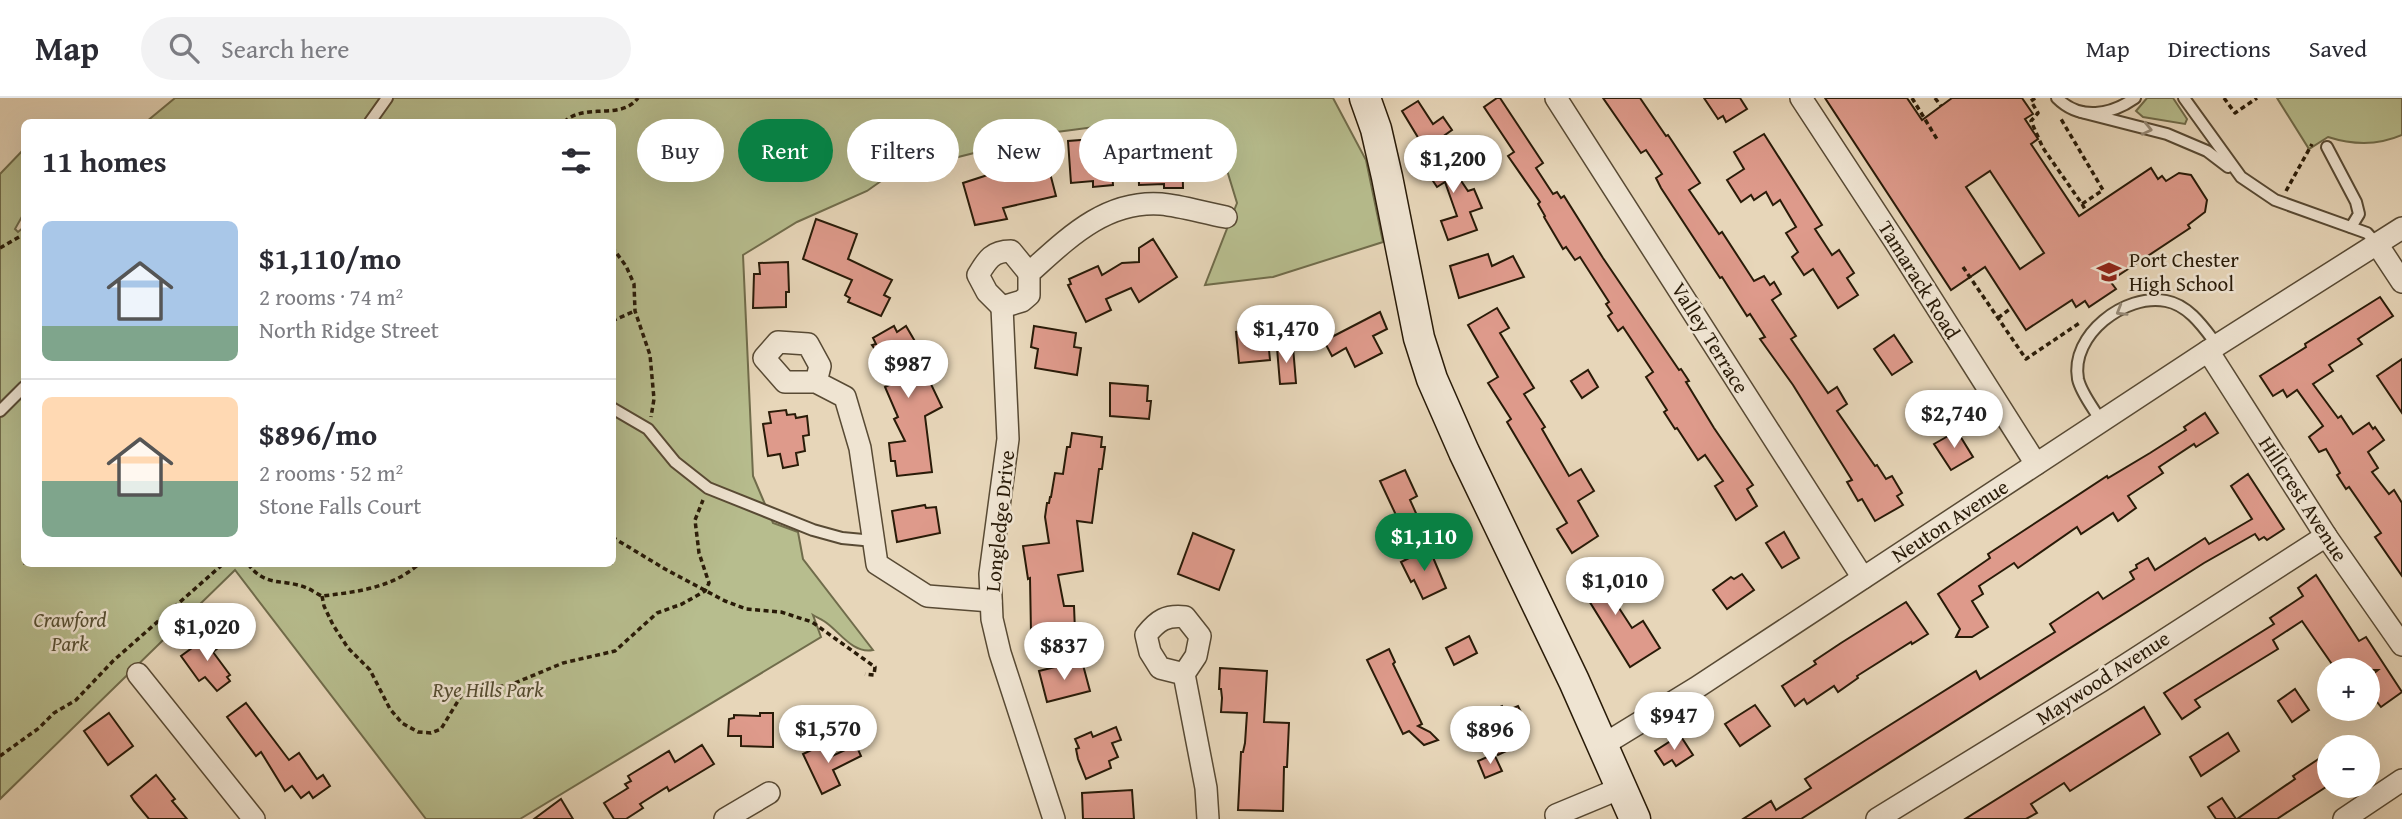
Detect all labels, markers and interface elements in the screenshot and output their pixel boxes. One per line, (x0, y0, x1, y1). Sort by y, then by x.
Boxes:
search box (141, 17, 631, 80)
text: Map (35, 24, 99, 72)
icon: search (165, 29, 203, 67)
text: Search here (221, 29, 349, 68)
text: Map (2086, 31, 2130, 66)
text: Directions (2168, 31, 2271, 66)
text: Saved (2309, 31, 2367, 66)
chip: Buy (637, 119, 724, 182)
chip: Rent (738, 119, 833, 182)
chip: Filters (847, 119, 959, 182)
chip: New (973, 119, 1065, 182)
chip: Apartment (1079, 119, 1237, 182)
one-way arrow (2141, 121, 2153, 136)
pin: $1,200 (1396, 136, 1510, 195)
text: 11 homes (42, 139, 167, 183)
text: $1,200 (1420, 141, 1486, 174)
icon: filters (557, 142, 595, 180)
street label: Tamarack Road (1871, 214, 1969, 346)
text: $1,110/mo (259, 236, 401, 280)
place label: Port Chester High School (2129, 244, 2239, 299)
icon: home (98, 249, 182, 333)
school or university icon: Port Chester High School (2095, 258, 2123, 286)
street label: Valley Terrace (1664, 276, 1757, 400)
text: 2 rooms · 74 m² (259, 280, 403, 313)
one-way arrow (2115, 302, 2128, 315)
pin: $1,470 (1229, 306, 1343, 365)
text: $1,470 (1253, 311, 1319, 344)
text: North Ridge Street (259, 313, 439, 346)
pin: $987 (867, 341, 949, 400)
text: $987 (884, 346, 932, 379)
pin: $2,740 (1897, 390, 2011, 450)
text: $2,740 (1921, 396, 1987, 429)
text: $896/mo (259, 412, 377, 456)
icon: home (98, 425, 182, 509)
street label: Hillcrest Avenue (2251, 430, 2356, 568)
street label: Longledge Drive (977, 448, 1022, 593)
text: 2 rooms · 52 m² (259, 456, 403, 489)
street label: Neuton Avenue (1885, 471, 2014, 570)
text: Stone Falls Court (259, 489, 421, 522)
pin: $1,110 (1367, 514, 1481, 573)
text: $1,110 (1391, 519, 1457, 552)
pin: $1,010 (1558, 558, 1672, 617)
text: $1,010 (1582, 563, 1648, 596)
pin: $1,020 (150, 603, 264, 663)
park label: Crawford Park (33, 604, 107, 659)
text: $1,020 (174, 609, 240, 642)
pin: $837 (1023, 622, 1105, 682)
street label: Maywood Avenue (2030, 623, 2176, 733)
text: $837 (1040, 628, 1088, 661)
map controls (2317, 658, 2380, 798)
button: + (2317, 658, 2380, 721)
park label: Rye Hills Park (432, 674, 544, 705)
pin: $947 (1633, 692, 1715, 752)
text: $947 (1650, 698, 1698, 731)
pin: $1,570 (771, 706, 885, 765)
pin: $896 (1449, 706, 1531, 766)
text: $1,570 (795, 711, 861, 744)
text: $896 (1466, 712, 1514, 745)
button: − (2317, 735, 2380, 798)

